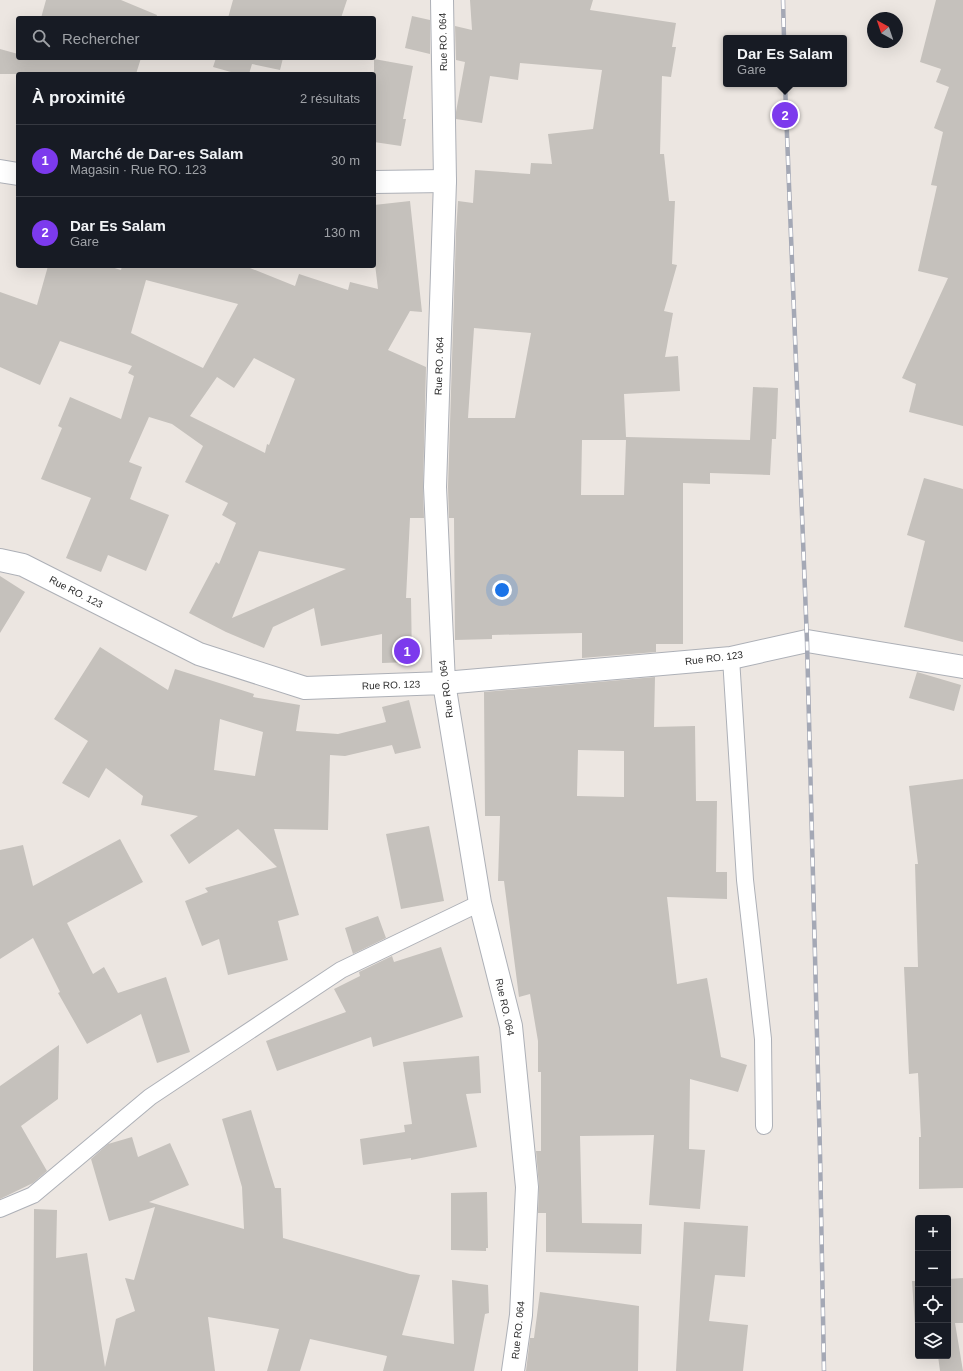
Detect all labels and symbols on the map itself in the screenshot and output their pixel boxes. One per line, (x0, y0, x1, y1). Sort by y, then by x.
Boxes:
street label: Rue RO. 064 (437, 12, 449, 71)
north arrow (867, 12, 903, 48)
pin: 2 (772, 100, 798, 130)
street label: Rue RO. 064 (432, 336, 446, 395)
street label: Rue RO. 123 (47, 574, 105, 610)
your location (492, 580, 512, 600)
pin: 1 (394, 636, 420, 666)
street label: Rue RO. 123 (684, 649, 744, 667)
street label: Rue RO. 064 (437, 659, 455, 719)
street label: Rue RO. 123 (362, 678, 421, 692)
street label: Rue RO. 064 (494, 977, 517, 1037)
street label: Rue RO. 064 (509, 1300, 527, 1360)

